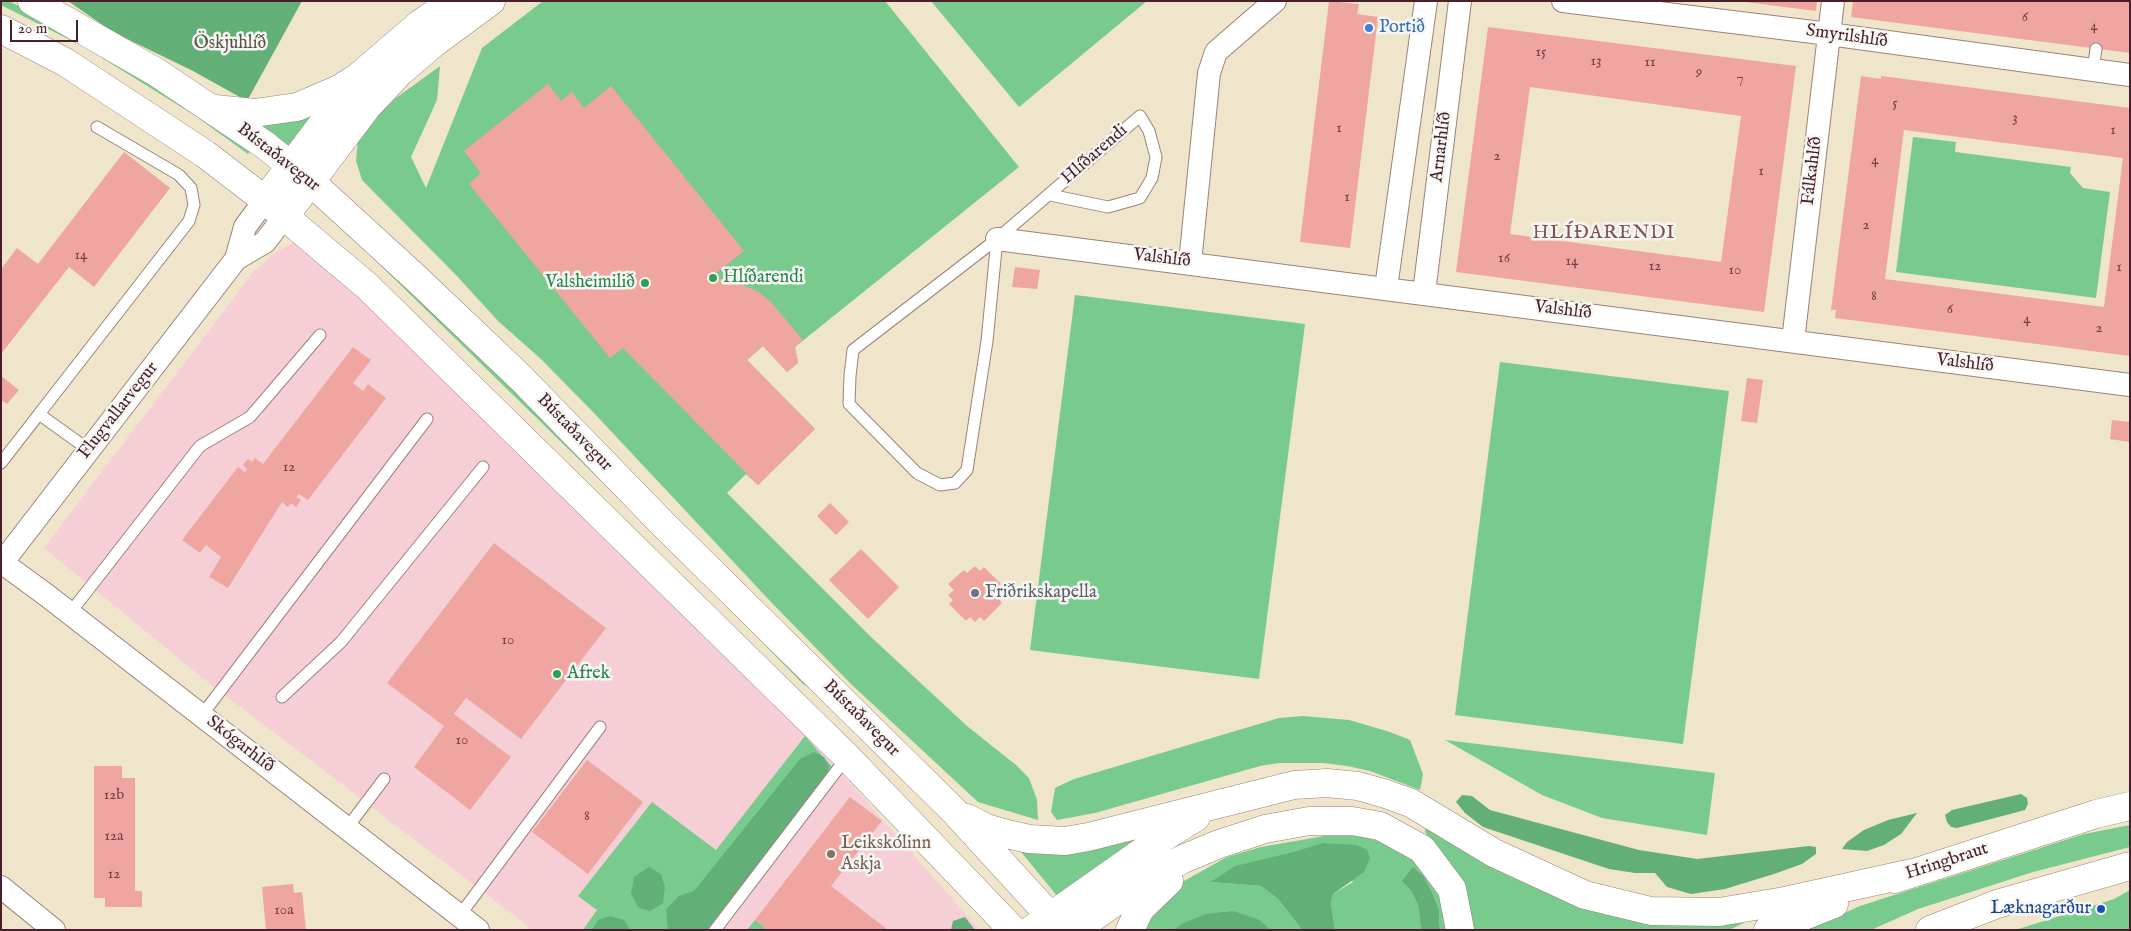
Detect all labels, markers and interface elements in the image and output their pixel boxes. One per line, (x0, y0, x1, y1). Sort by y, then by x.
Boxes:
house number: 6 (2022, 9, 2028, 27)
scale bar (12, 10, 80, 42)
place label: Portið (1379, 17, 1425, 39)
house number: 4 (2090, 18, 2098, 36)
text: 20 m (18, 19, 47, 38)
street label: Smyrilshlíð (1805, 21, 1889, 53)
marker: Portið (1363, 22, 1375, 34)
park label: Öskjuhlíð (194, 33, 266, 55)
house number: 15 (1535, 44, 1547, 62)
house number: 13 (1590, 53, 1602, 71)
house number: 11 (1644, 54, 1656, 72)
house number: 9 (1696, 64, 1702, 82)
house number: 7 (1736, 70, 1744, 88)
house number: 5 (1892, 95, 1898, 113)
house number: 3 (2012, 110, 2018, 128)
street label: Arnarhlíð (1427, 111, 1457, 183)
street label: Bústaðavegur (232, 119, 324, 197)
street label: Hlíðarendi (1058, 120, 1132, 190)
house number: 1 (1336, 120, 1342, 138)
house number: 1 (2110, 122, 2116, 140)
street label: Fálkahlíð (1798, 135, 1828, 207)
house number: 2 (1493, 148, 1501, 166)
house number: 4 (1871, 152, 1879, 170)
house number: 1 (1758, 163, 1764, 181)
house number: 1 (1344, 189, 1350, 207)
house number: 2 (1862, 217, 1870, 235)
district label: HLÍÐARENDI (1531, 223, 1677, 245)
street label: Valshlíð (1132, 245, 1192, 273)
house number: 14 (75, 247, 87, 265)
house number: 16 (1498, 250, 1510, 268)
house number: 14 (1566, 253, 1578, 271)
house number: 12 (1649, 258, 1661, 276)
house number: 1 (2116, 259, 2122, 277)
house number: 10 (1729, 262, 1741, 280)
place label: Hlíðarendi (723, 267, 804, 289)
place label: Valsheimilið (546, 272, 635, 294)
marker: Hlíðarendi (707, 272, 719, 284)
marker: Valsheimilið (639, 277, 651, 289)
house number: 8 (1871, 288, 1877, 306)
street label: Valshlíð (1533, 297, 1593, 325)
house number: 6 (1947, 301, 1953, 319)
house number: 4 (2023, 311, 2031, 329)
house number: 2 (2095, 320, 2103, 338)
street label: Valshlíð (1935, 350, 1995, 378)
street label: Flugvallarvegur (74, 358, 164, 464)
street label: Bústaðavegur (532, 390, 616, 476)
house number: 12 (283, 459, 295, 477)
place label: Friðrikskapella (985, 582, 1097, 604)
marker: Friðrikskapella (969, 587, 981, 599)
house number: 10 (502, 632, 514, 650)
place label: Afrek (567, 663, 610, 685)
marker: Afrek (551, 668, 563, 680)
street label: Bústaðavegur (818, 676, 904, 762)
street label: Skógarhlíð (202, 712, 278, 778)
house number: 10 (456, 732, 468, 750)
house number: 12b (104, 787, 124, 805)
house number: 8 (584, 808, 590, 826)
house number: 12a (104, 828, 124, 846)
place label: Leikskólinn Askja (841, 833, 931, 876)
street label: Hringbraut (1903, 838, 1991, 886)
marker: Leikskólinn Askja (825, 848, 837, 860)
house number: 12 (108, 866, 120, 884)
place label: Læknagarður (1991, 898, 2091, 920)
house number: 10a (274, 902, 294, 920)
marker: Læknagarður (2095, 903, 2107, 915)

